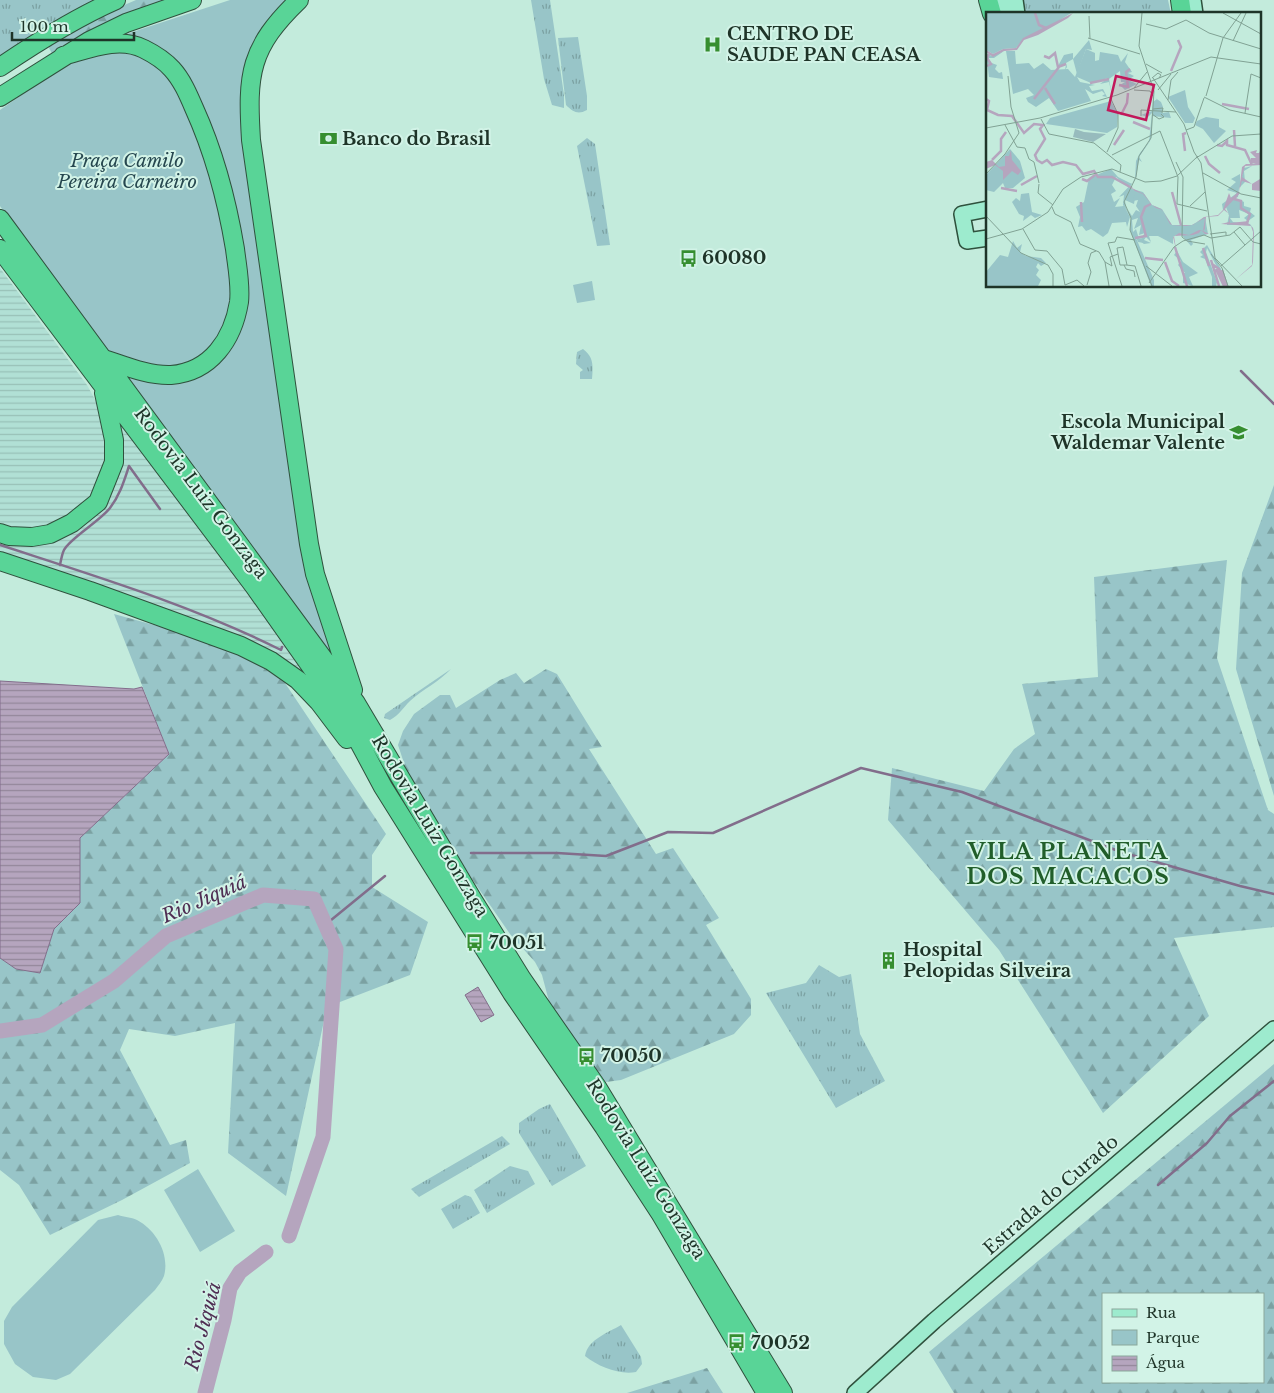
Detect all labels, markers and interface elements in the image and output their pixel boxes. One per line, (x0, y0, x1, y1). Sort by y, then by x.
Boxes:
scale bar (12, 10, 135, 42)
inset map (986, 12, 1262, 288)
text: 100 m (20, 17, 69, 36)
place label: CENTRO DE SAUDE PAN CEASA (727, 23, 922, 66)
hospital icon: CENTRO DE SAUDE PAN CEASA (703, 34, 723, 54)
place label: Banco do Brasil (342, 128, 491, 150)
bank icon: Banco do Brasil (318, 129, 338, 149)
park label: Praça Camilo Pereira Carneiro (56, 150, 197, 193)
place label: 60080 (702, 247, 766, 269)
bus stop icon: 60080 (678, 248, 698, 268)
street label: Rodovia Luiz Gonzaga (129, 403, 273, 583)
place label: Escola Municipal Waldemar Valente (1050, 411, 1226, 454)
school or university icon: Escola Municipal Waldemar Valente (1229, 422, 1249, 442)
street label: Rodovia Luiz Gonzaga (367, 731, 493, 921)
district label: VILA PLANETA DOS MACACOS (966, 838, 1170, 890)
water label: Rio Jiquiá (157, 870, 250, 928)
place label: 70051 (489, 932, 544, 954)
bus stop icon: 70051 (465, 933, 485, 953)
place label: Hospital Pelopidas Silveira (903, 939, 1072, 982)
building icon: Hospital Pelopidas Silveira (879, 950, 899, 970)
place label: 70050 (601, 1045, 662, 1067)
bus stop icon: 70050 (577, 1046, 597, 1066)
street label: Rodovia Luiz Gonzaga (581, 1075, 711, 1263)
street label: Estrada do Curado (979, 1130, 1123, 1260)
water label: Rio Jiquiá (180, 1279, 226, 1374)
legend (1102, 1293, 1264, 1383)
text: Rua (1146, 1303, 1177, 1322)
text: Parque (1146, 1328, 1200, 1347)
place label: 70052 (751, 1332, 810, 1354)
bus stop icon: 70052 (727, 1333, 747, 1353)
text: Água (1145, 1353, 1186, 1372)

